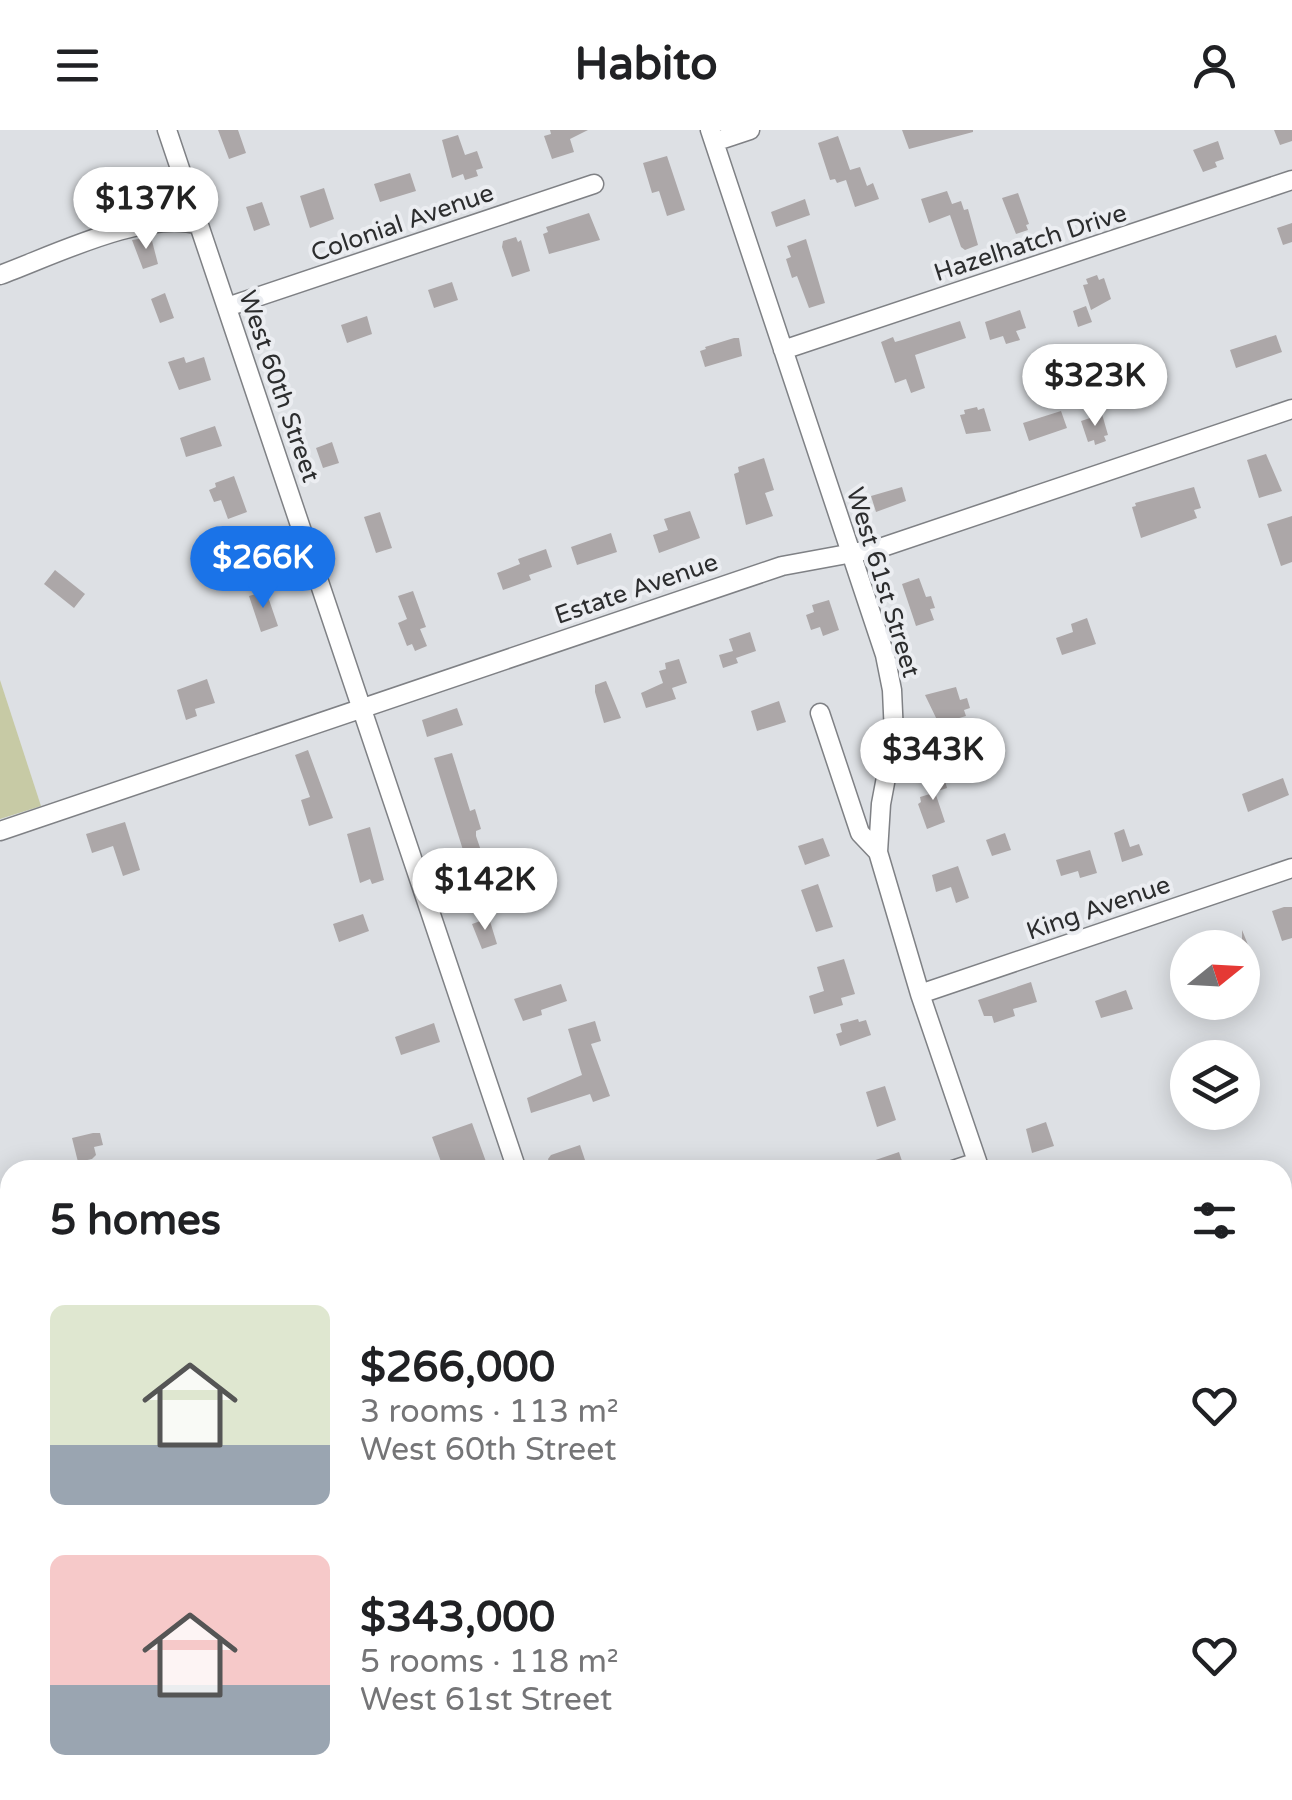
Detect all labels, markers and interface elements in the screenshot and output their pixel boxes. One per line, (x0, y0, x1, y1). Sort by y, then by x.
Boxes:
icon: menu (50, 38, 105, 93)
text: Habito (574, 38, 718, 92)
icon: person (1187, 38, 1242, 93)
pin: $137K (76, 167, 216, 252)
street label: Colonial Avenue (307, 178, 498, 268)
text: $137K (95, 180, 197, 218)
street label: Hazelhatch Drive (930, 198, 1130, 288)
street label: West 60th Street (232, 287, 326, 486)
pin: $323K (1025, 344, 1165, 429)
text: $323K (1044, 357, 1146, 395)
street label: West 61st Street (840, 484, 926, 681)
pin: $266K (193, 526, 333, 611)
text: $266K (212, 539, 314, 577)
street label: Estate Avenue (551, 547, 722, 631)
pin: $343K (863, 718, 1003, 803)
text: $343K (882, 731, 984, 769)
pin: $142K (415, 848, 555, 933)
text: $142K (434, 861, 536, 899)
street label: King Avenue (1023, 869, 1174, 947)
north arrow (1170, 930, 1260, 1020)
map controls (1170, 930, 1260, 1130)
button: layers (1170, 1040, 1260, 1130)
icon: filters (1187, 1193, 1242, 1248)
text: 5 homes (50, 1195, 221, 1246)
text: $266,000 (360, 1342, 555, 1393)
icon: home (130, 1345, 250, 1465)
icon: heart (1187, 1378, 1242, 1433)
text: 3 rooms · 113 m² (360, 1393, 619, 1431)
text: West 60th Street (360, 1431, 616, 1469)
text: $343,000 (360, 1592, 555, 1643)
icon: home (130, 1595, 250, 1715)
icon: heart (1187, 1628, 1242, 1683)
text: 5 rooms · 118 m² (360, 1643, 619, 1681)
text: West 61st Street (360, 1681, 612, 1719)

